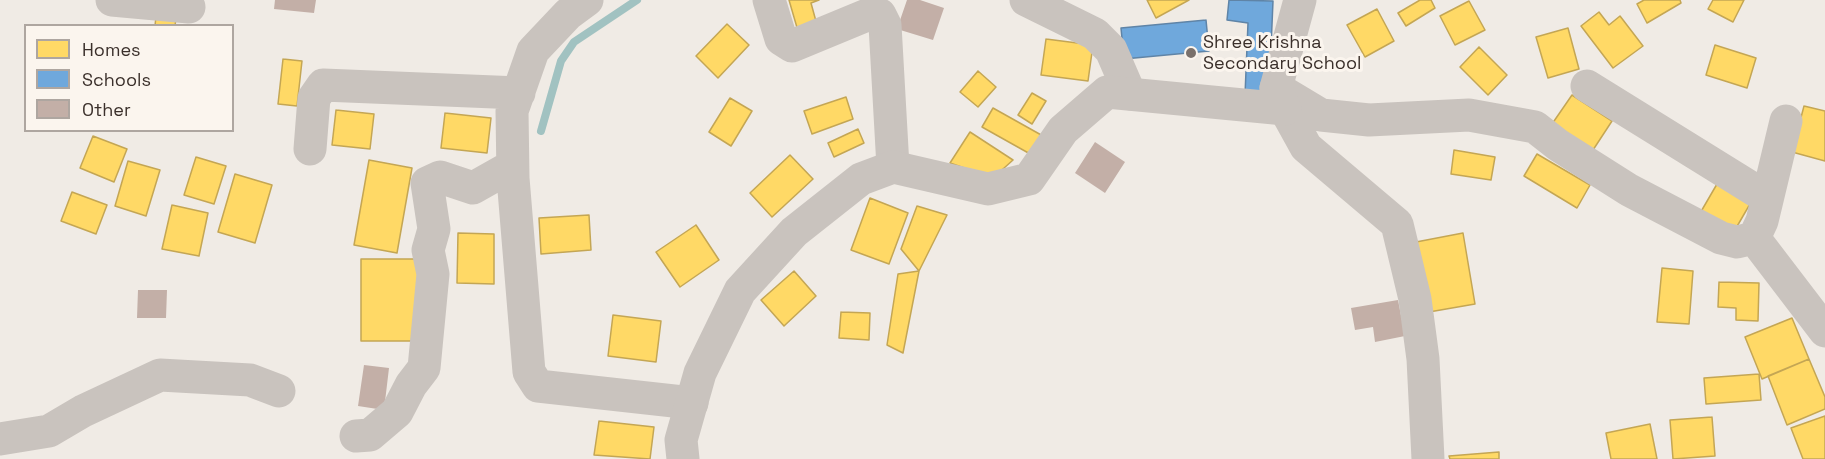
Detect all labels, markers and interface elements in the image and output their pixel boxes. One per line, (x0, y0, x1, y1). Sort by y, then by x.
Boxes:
legend (24, 24, 234, 132)
place label: Shree Krishna Secondary School (1203, 32, 1361, 74)
text: Homes (82, 38, 141, 61)
marker: Shree Krishna Secondary School (1184, 46, 1198, 60)
text: Schools (82, 68, 151, 91)
text: Other (82, 98, 131, 121)

